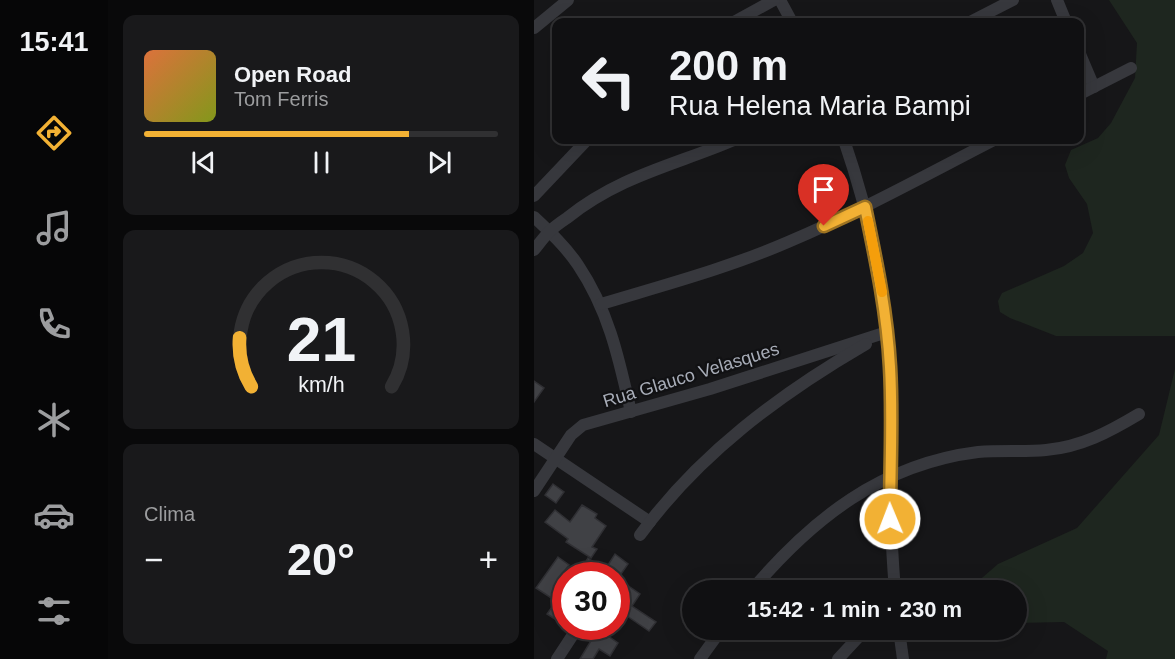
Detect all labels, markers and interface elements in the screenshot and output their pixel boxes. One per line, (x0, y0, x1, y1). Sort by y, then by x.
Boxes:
text: 15:41 (19, 27, 89, 57)
icon: left (570, 42, 648, 120)
text: 200 m (669, 42, 788, 89)
text: Open Road (234, 62, 351, 87)
text: Tom Ferris (234, 88, 328, 110)
text: Rua Helena Maria Bampi (669, 91, 971, 121)
icon: directions (33, 112, 75, 154)
icon: previous (187, 146, 220, 179)
icon: pause (305, 146, 338, 179)
icon: next (423, 146, 456, 179)
pin (798, 164, 849, 226)
icon: arrive (807, 173, 840, 206)
icon: music (33, 207, 75, 249)
icon: phone (33, 303, 75, 345)
text: 21 (286, 305, 356, 374)
street label: Rua Glauco Velasques (601, 339, 781, 411)
text: km/h (298, 373, 344, 397)
icon: climate (33, 399, 75, 441)
position arrow (858, 487, 922, 551)
icon: car (33, 494, 75, 536)
text: Clima (144, 503, 195, 525)
text: 20° (287, 534, 355, 585)
text: − (144, 541, 163, 578)
text: + (479, 541, 498, 578)
speed limit sign: 30 (552, 562, 630, 640)
icon: filters (33, 590, 75, 632)
text: 15:42 · 1 min · 230 m (747, 597, 962, 622)

